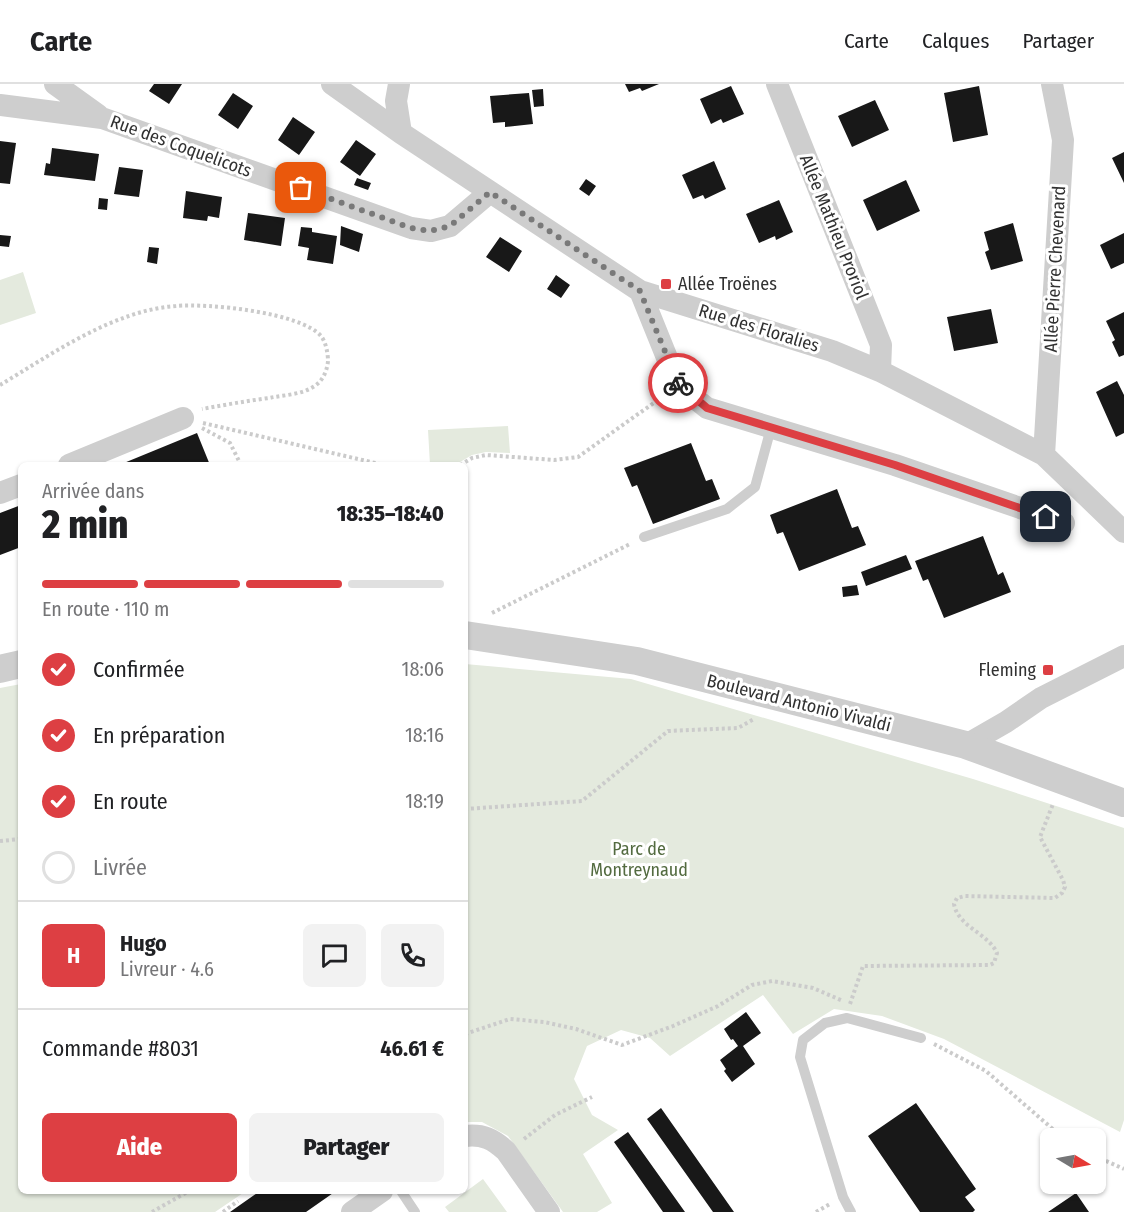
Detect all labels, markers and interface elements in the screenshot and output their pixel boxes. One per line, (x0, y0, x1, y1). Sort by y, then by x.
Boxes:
text: Carte (30, 25, 92, 58)
text: Carte (844, 28, 889, 54)
text: Calques (922, 28, 989, 54)
text: Partager (1022, 28, 1094, 54)
street label: Rue des Coquelicots (107, 110, 255, 182)
street label: Allée Mathieu Proriol (795, 151, 873, 303)
pin (275, 162, 326, 213)
icon: bag (284, 171, 317, 204)
street label: Allée Pierre Chevenard (1040, 185, 1070, 353)
place label: Allée Troënes (678, 273, 777, 295)
marker: Allée Troënes (659, 277, 673, 291)
street label: Rue des Floralies (696, 299, 822, 357)
courier (648, 353, 708, 413)
icon: bike (662, 367, 695, 400)
text: Arrivée dans (42, 479, 144, 503)
pin (1020, 491, 1071, 542)
text: 18:35–18:40 (337, 500, 444, 527)
icon: home (1029, 500, 1062, 533)
text: 2 min (42, 502, 128, 548)
text: En route · 110 m (42, 597, 169, 621)
icon: check (42, 653, 75, 686)
text: Confirmée (93, 656, 185, 683)
text: 18:06 (402, 657, 444, 681)
place label: Fleming (978, 659, 1037, 681)
marker: Fleming (1041, 663, 1055, 677)
street label: Boulevard Antonio Vivaldi (705, 669, 893, 737)
icon: check (42, 719, 75, 752)
text: En préparation (93, 722, 225, 749)
text: 18:16 (405, 723, 444, 747)
icon: check (42, 785, 75, 818)
text: En route (93, 788, 168, 815)
text: 18:19 (405, 789, 444, 813)
park label: Parc de Montreynaud (590, 838, 688, 881)
text: Livrée (93, 854, 147, 881)
button: chat (303, 924, 366, 987)
button: phone (381, 924, 444, 987)
text: Hugo (120, 930, 167, 957)
text: H (67, 942, 80, 969)
text: Livreur · 4.6 (120, 957, 214, 981)
text: Commande #8031 (42, 1035, 199, 1062)
text: 46.61 € (380, 1035, 444, 1062)
button: Aide (42, 1113, 237, 1182)
button: Partager (249, 1113, 444, 1182)
north arrow (1040, 1128, 1106, 1194)
map controls (1040, 1128, 1106, 1194)

